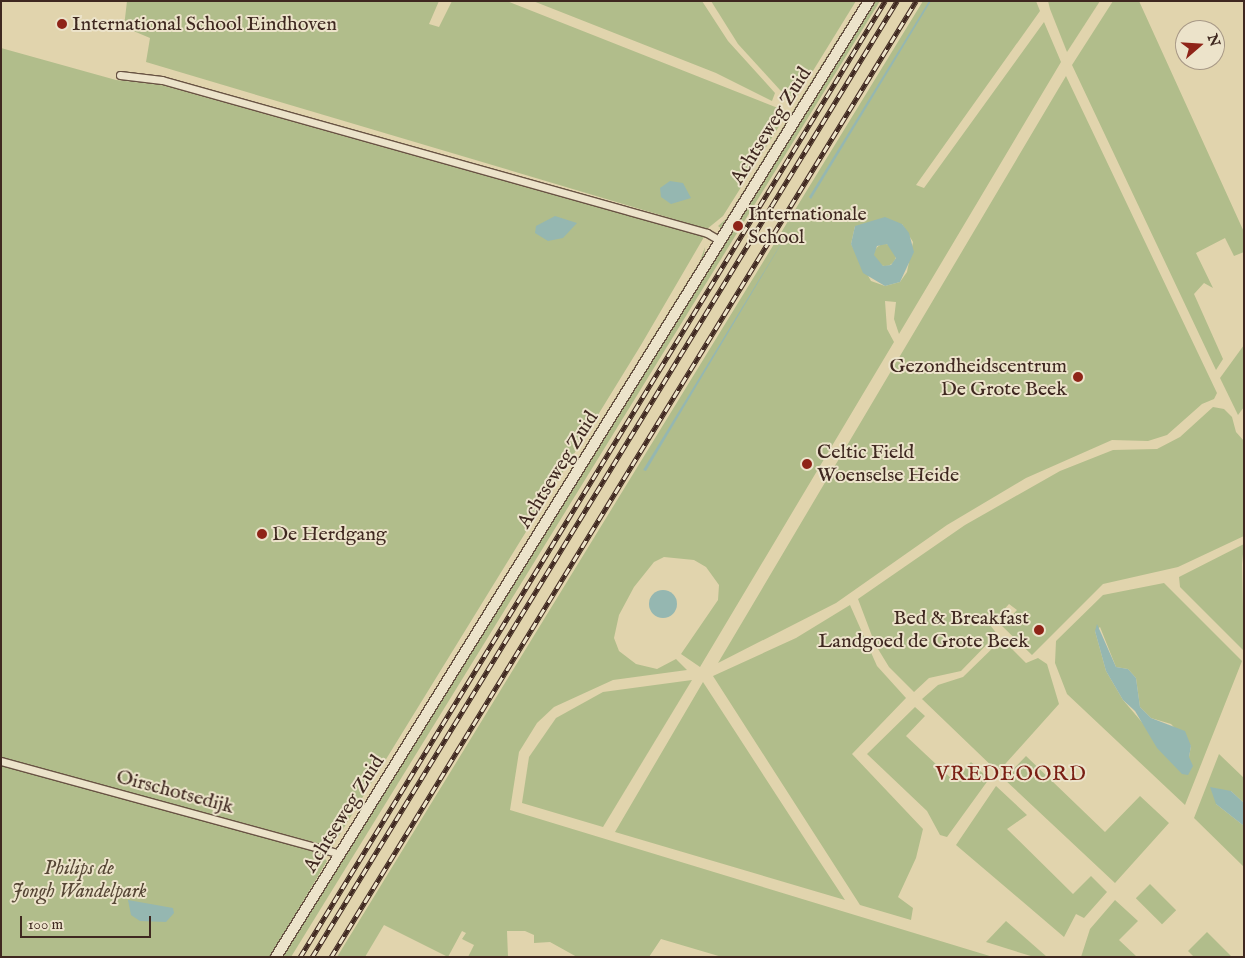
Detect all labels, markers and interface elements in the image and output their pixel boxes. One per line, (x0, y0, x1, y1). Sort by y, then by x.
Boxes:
place label: International School Eindhoven (72, 12, 337, 36)
marker: International School Eindhoven (56, 18, 68, 30)
north arrow (1175, 20, 1225, 70)
text: N (1203, 32, 1224, 49)
street label: Achtseweg Zuid (725, 63, 817, 189)
place label: Internationale School (748, 203, 867, 250)
marker: Internationale School (732, 220, 744, 232)
place label: Gezondheidscentrum De Grote Beek (890, 354, 1067, 401)
marker: Gezondheidscentrum De Grote Beek (1071, 370, 1085, 384)
street label: Achtseweg Zuid (512, 407, 604, 533)
place label: Celtic Field Woenselse Heide (817, 440, 959, 487)
marker: Celtic Field Woenselse Heide (801, 458, 813, 470)
place label: De Herdgang (272, 522, 387, 546)
marker: De Herdgang (256, 528, 268, 540)
place label: Bed & Breakfast Landgoed de Grote Beek (818, 606, 1029, 653)
marker: Bed & Breakfast Landgoed de Grote Beek (1033, 624, 1045, 636)
street label: Achtseweg Zuid (298, 751, 390, 877)
district label: VREDEOORD (934, 762, 1088, 788)
street label: Oirschotsedijk (114, 765, 236, 819)
park label: Philips de Jongh Wandelpark (11, 856, 147, 903)
scale bar (22, 906, 154, 938)
text: 100 m (28, 915, 63, 934)

